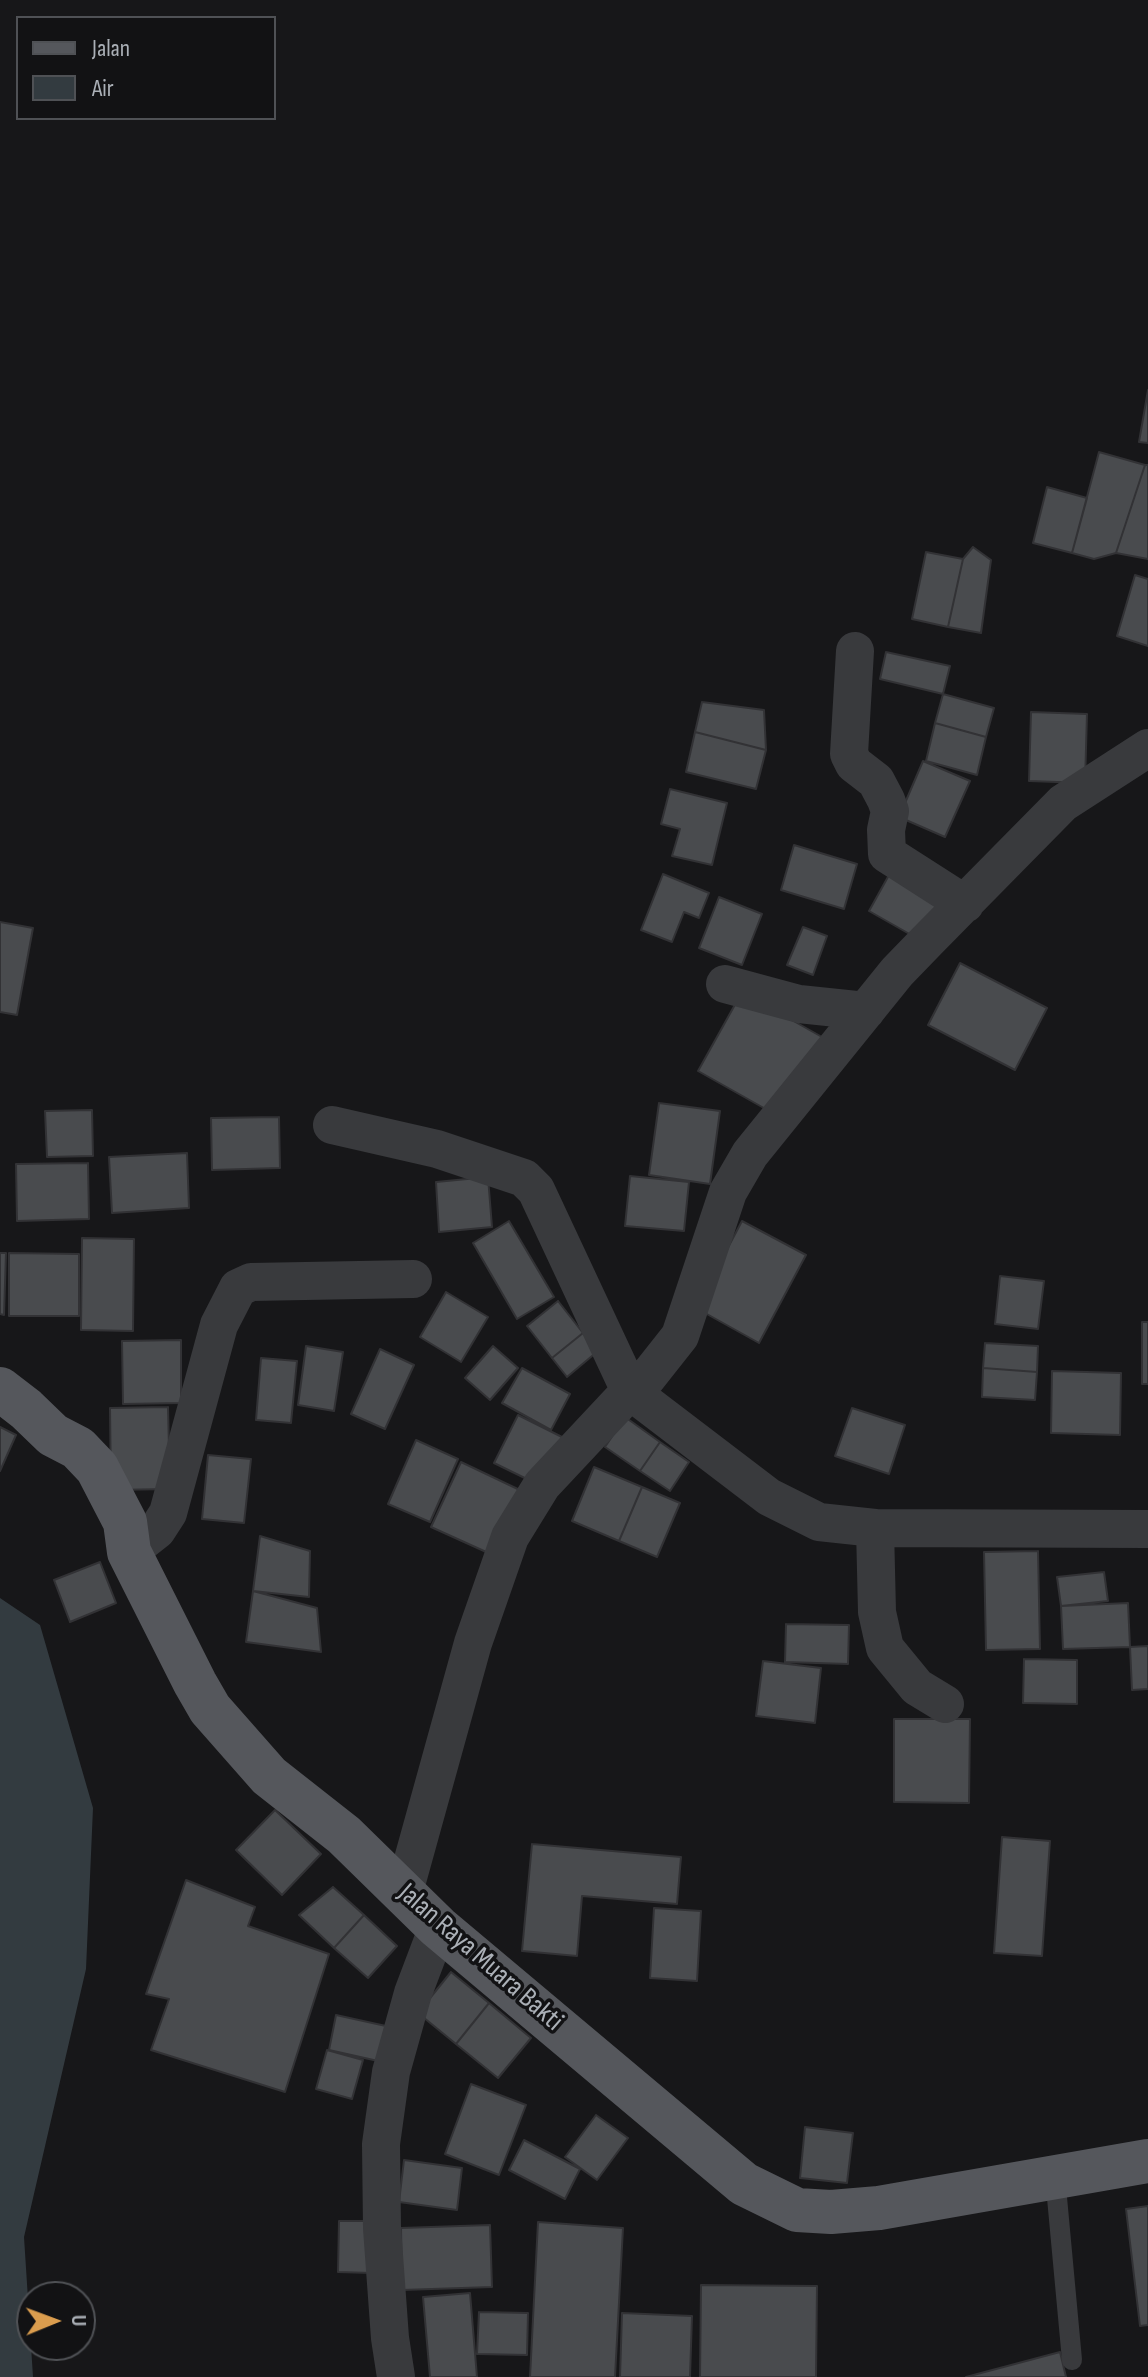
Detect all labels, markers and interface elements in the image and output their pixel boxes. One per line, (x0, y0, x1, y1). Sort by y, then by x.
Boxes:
legend (16, 16, 276, 120)
text: Jalan (92, 34, 130, 63)
text: Air (92, 74, 114, 103)
street label: Jalan Raya Muara Bakti (391, 1877, 569, 2039)
north arrow (16, 2281, 96, 2361)
text: U (65, 2315, 92, 2327)

